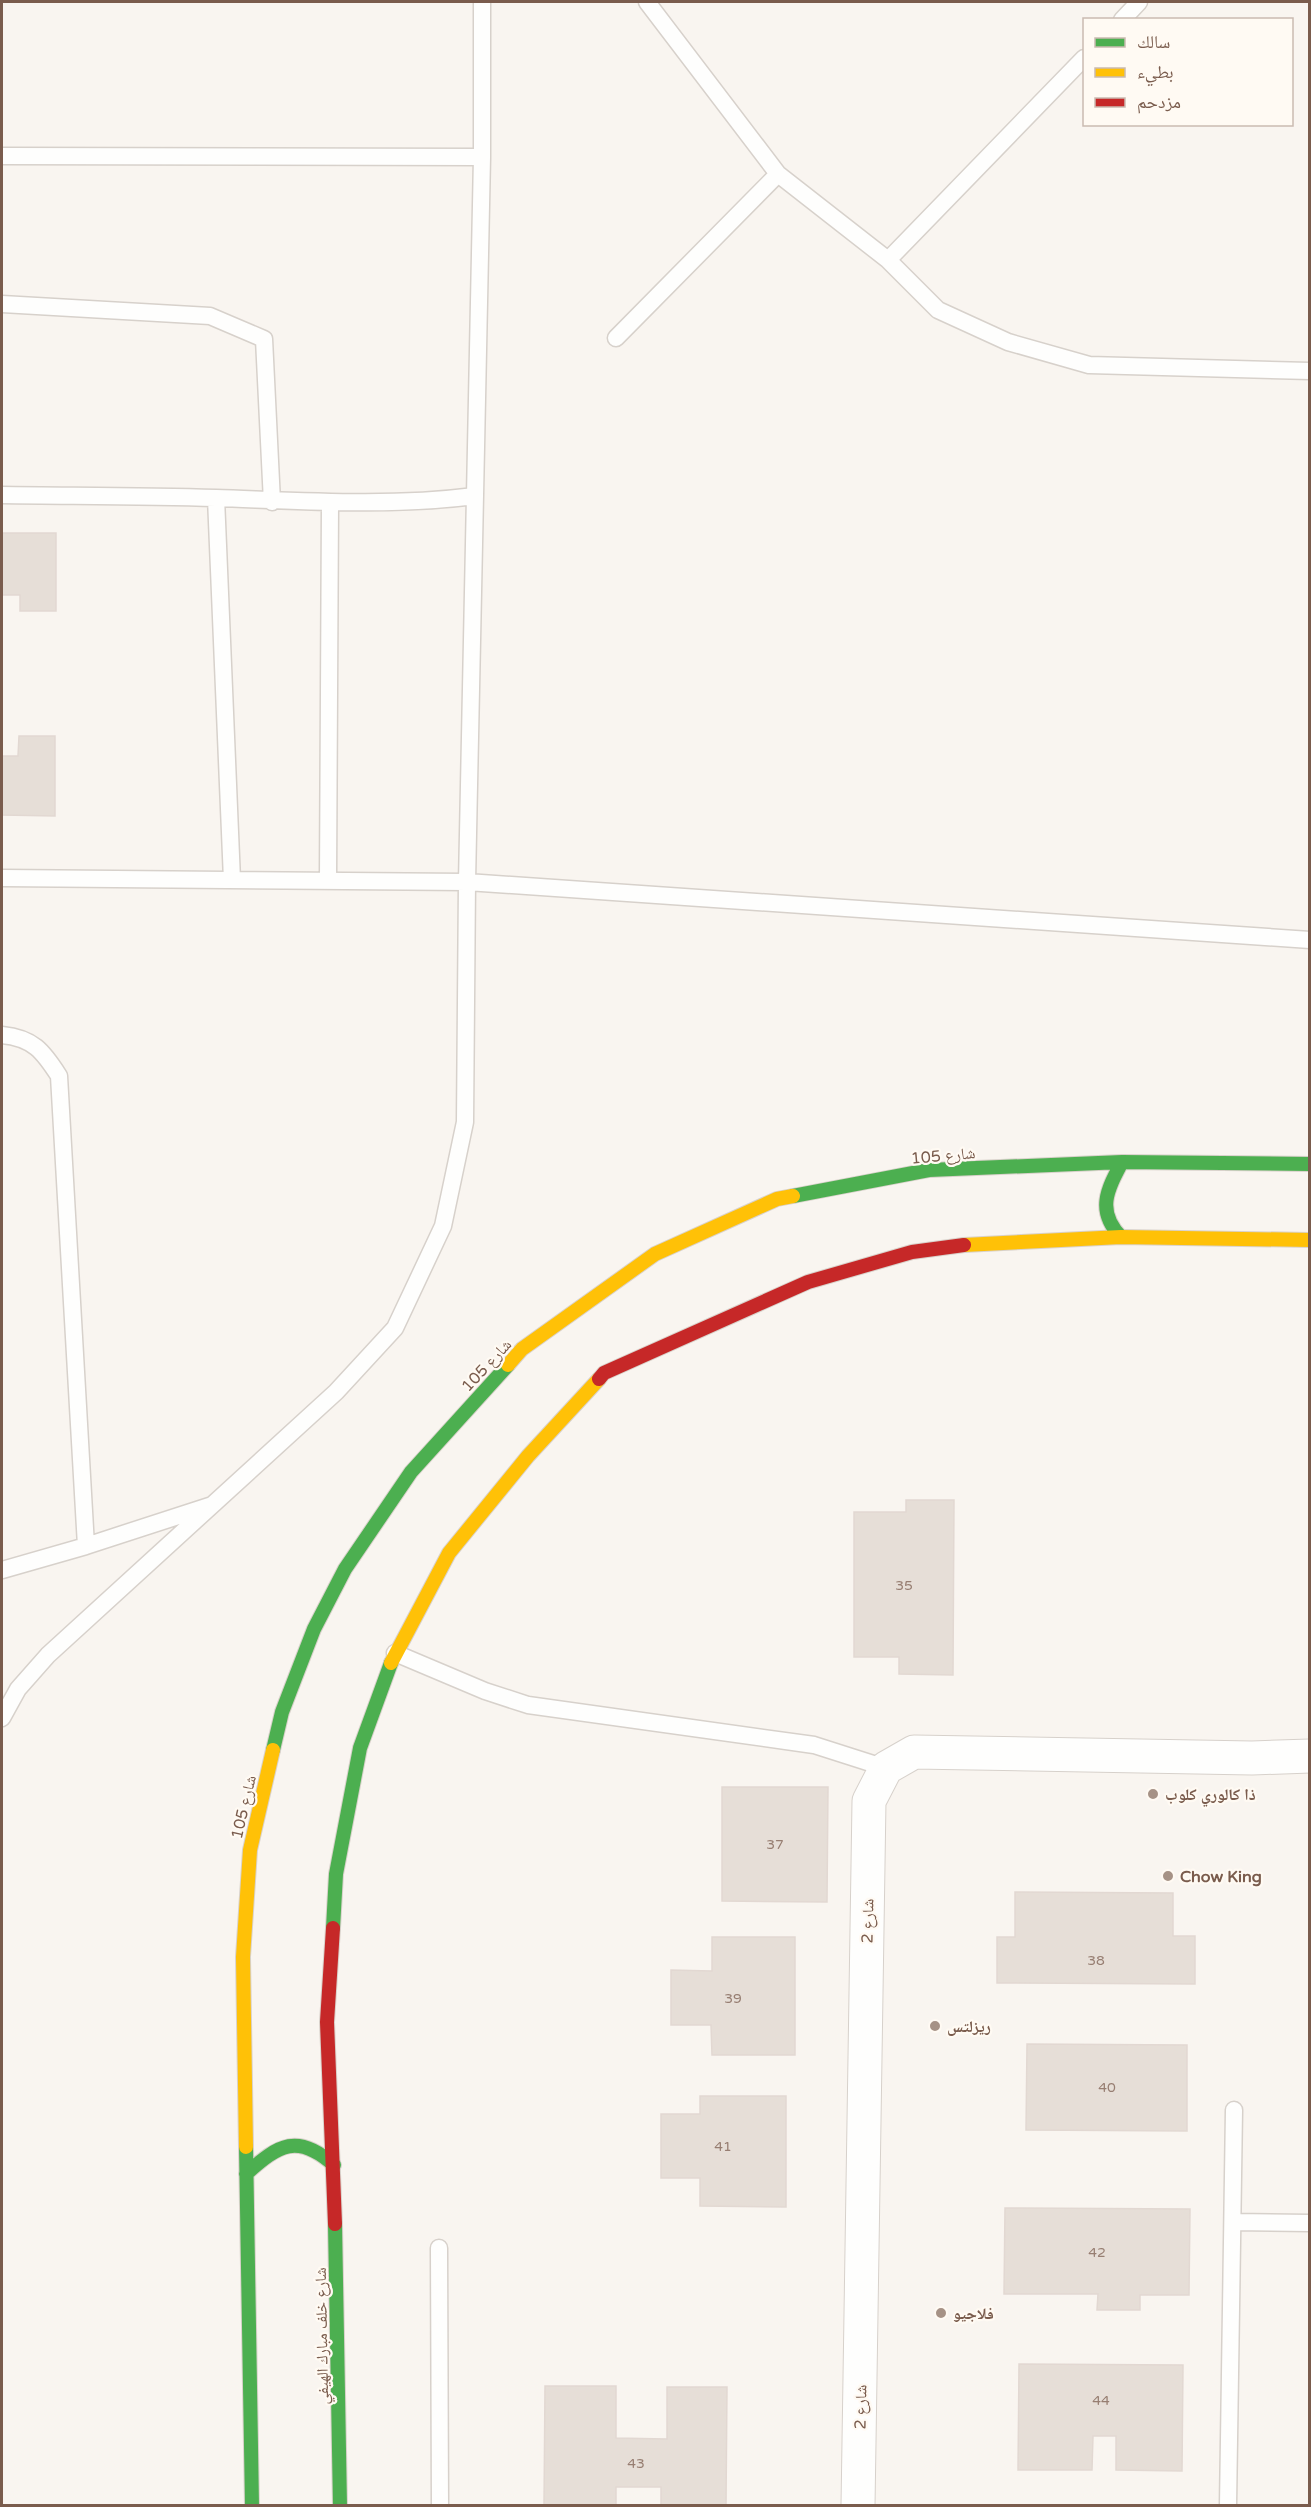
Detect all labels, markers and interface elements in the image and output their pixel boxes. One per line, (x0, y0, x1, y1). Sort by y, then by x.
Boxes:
legend (1083, 18, 1293, 126)
text: سالك (1137, 31, 1170, 53)
text: بطيء (1137, 61, 1174, 87)
text: مزدحم (1137, 91, 1181, 114)
street label: شارع 105 (910, 1143, 976, 1169)
street label: شارع 105 (457, 1335, 516, 1396)
house number: 35 (895, 1577, 913, 1594)
street label: شارع 105 (227, 1773, 261, 1841)
place label: ذا كالوري كلوب (1165, 1785, 1256, 1807)
marker: ذا كالوري كلوب (1146, 1787, 1160, 1801)
house number: 37 (766, 1836, 784, 1853)
place label: Chow King (1180, 1867, 1262, 1887)
marker: Chow King (1161, 1869, 1175, 1883)
street label: شارع 2 (858, 1899, 878, 1944)
house number: 38 (1087, 1952, 1105, 1969)
house number: 39 (724, 1990, 742, 2007)
place label: ريزلتس (947, 2017, 991, 2037)
marker: ريزلتس (928, 2019, 942, 2033)
house number: 40 (1098, 2079, 1116, 2096)
house number: 41 (714, 2138, 732, 2155)
house number: 42 (1088, 2244, 1106, 2261)
street label: شارع خلف مبارك الهيفي (311, 2267, 335, 2405)
place label: فلاجيو (953, 2304, 994, 2324)
marker: فلاجيو (934, 2306, 948, 2320)
street label: شارع 2 (851, 2385, 871, 2430)
house number: 44 (1092, 2392, 1110, 2409)
house number: 43 (627, 2455, 645, 2472)

